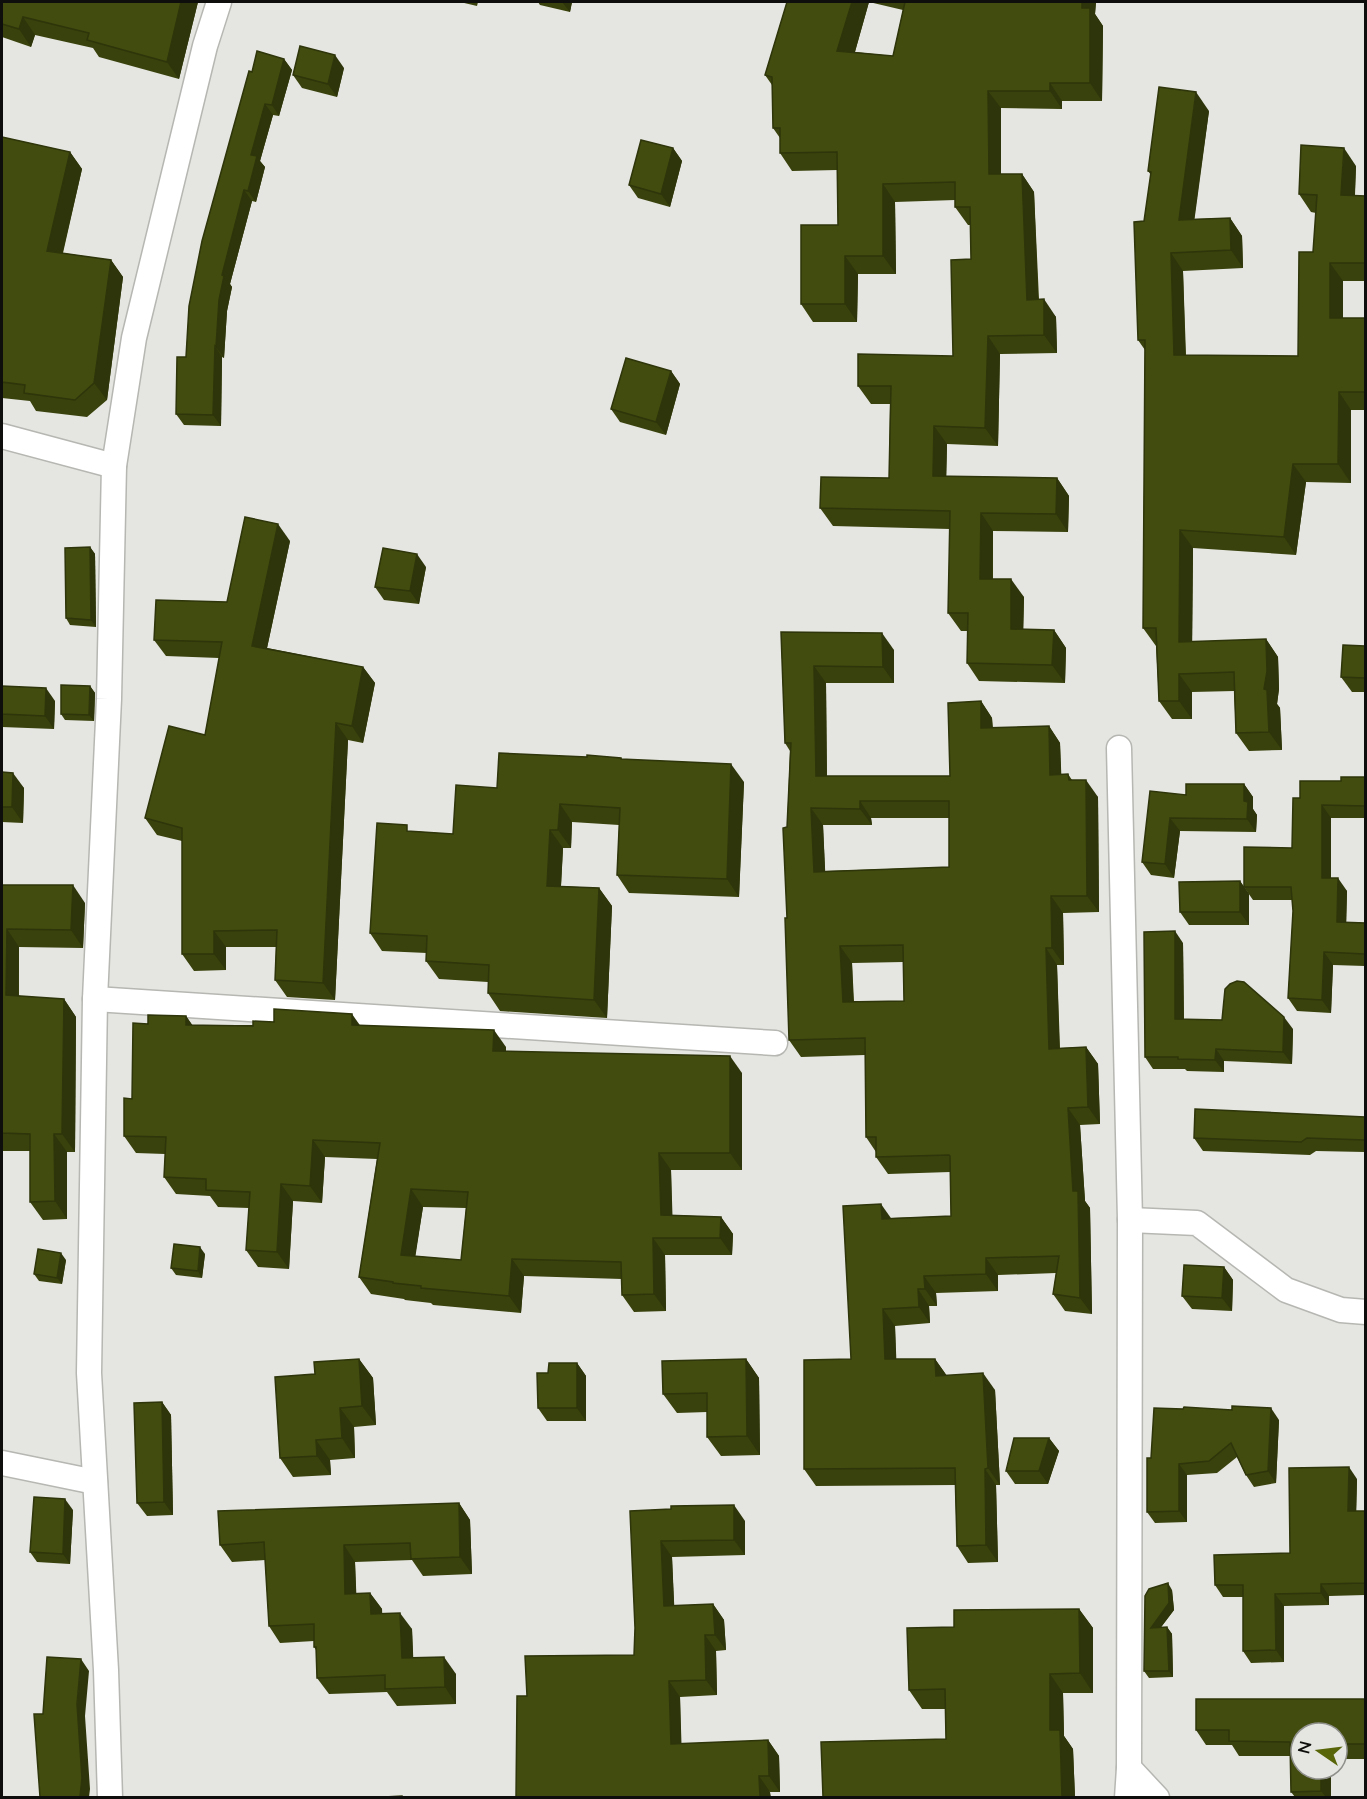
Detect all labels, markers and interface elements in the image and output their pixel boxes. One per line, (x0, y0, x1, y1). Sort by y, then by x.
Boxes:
north arrow (1289, 1721, 1349, 1781)
text: N (1293, 1739, 1315, 1756)

